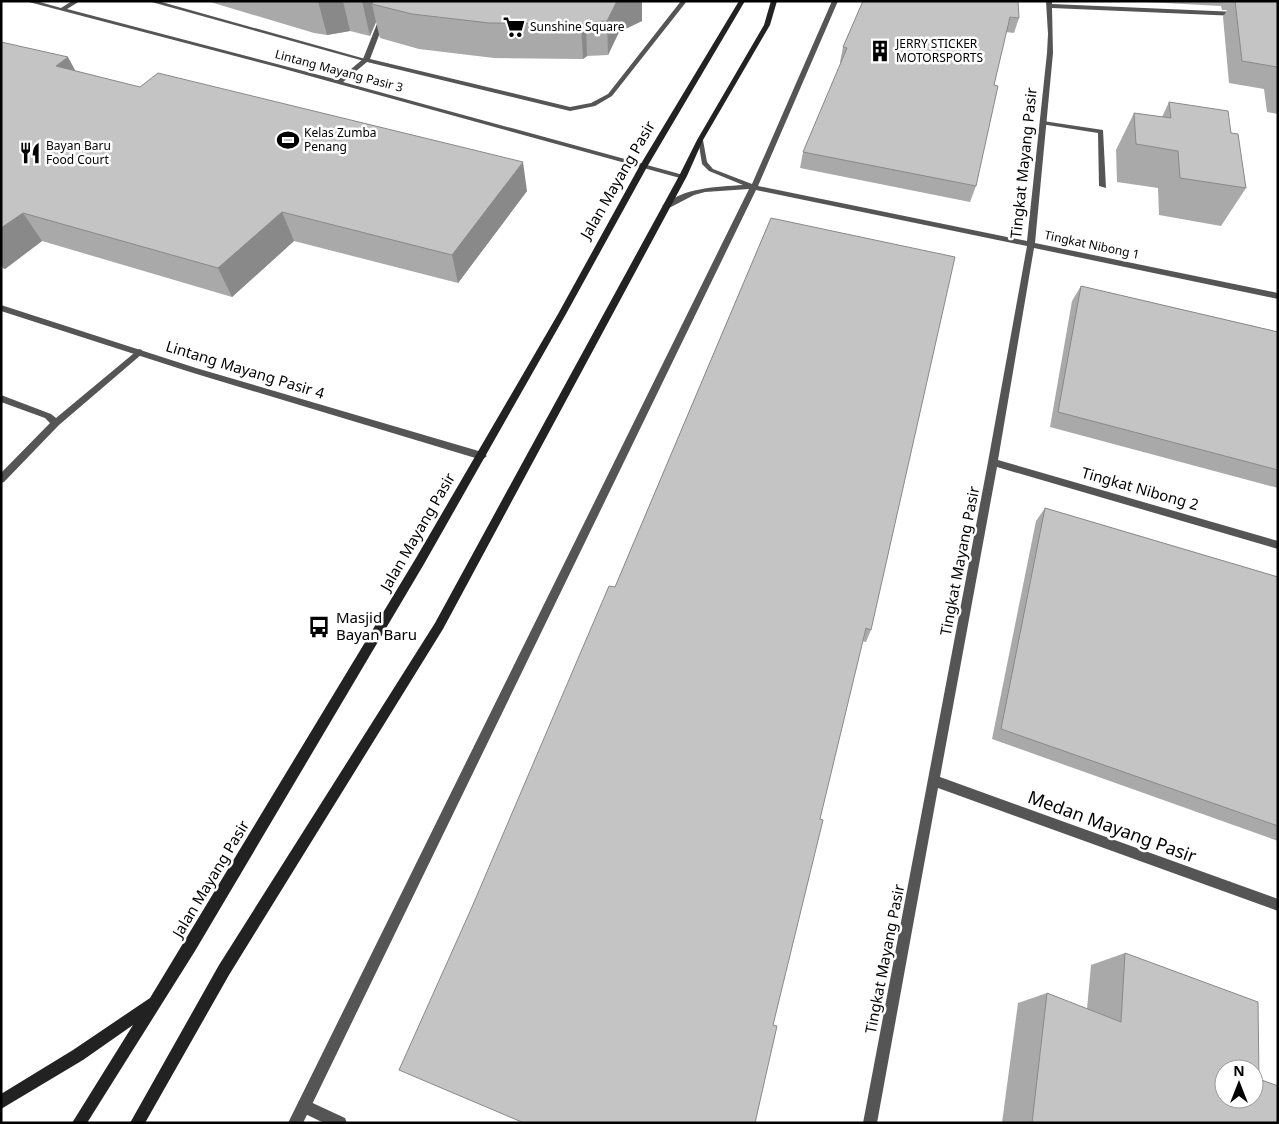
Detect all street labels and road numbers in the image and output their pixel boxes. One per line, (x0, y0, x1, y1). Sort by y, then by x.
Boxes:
street label: Lintang Mayang Pasir 3 (273, 45, 405, 96)
street label: Tingkat Mayang Pasir (1005, 86, 1041, 239)
street label: Jalan Mayang Pasir (574, 117, 659, 244)
street label: Tingkat Nibong 1 (1043, 226, 1141, 263)
street label: Lintang Mayang Pasir 4 (164, 335, 327, 403)
street label: Tingkat Nibong 2 (1079, 462, 1201, 514)
street label: Jalan Mayang Pasir (374, 469, 459, 596)
street label: Tingkat Mayang Pasir (935, 484, 983, 637)
street label: Medan Mayang Pasir (1025, 784, 1200, 868)
street label: Jalan Mayang Pasir (166, 816, 253, 942)
street label: Tingkat Mayang Pasir (860, 882, 908, 1035)

